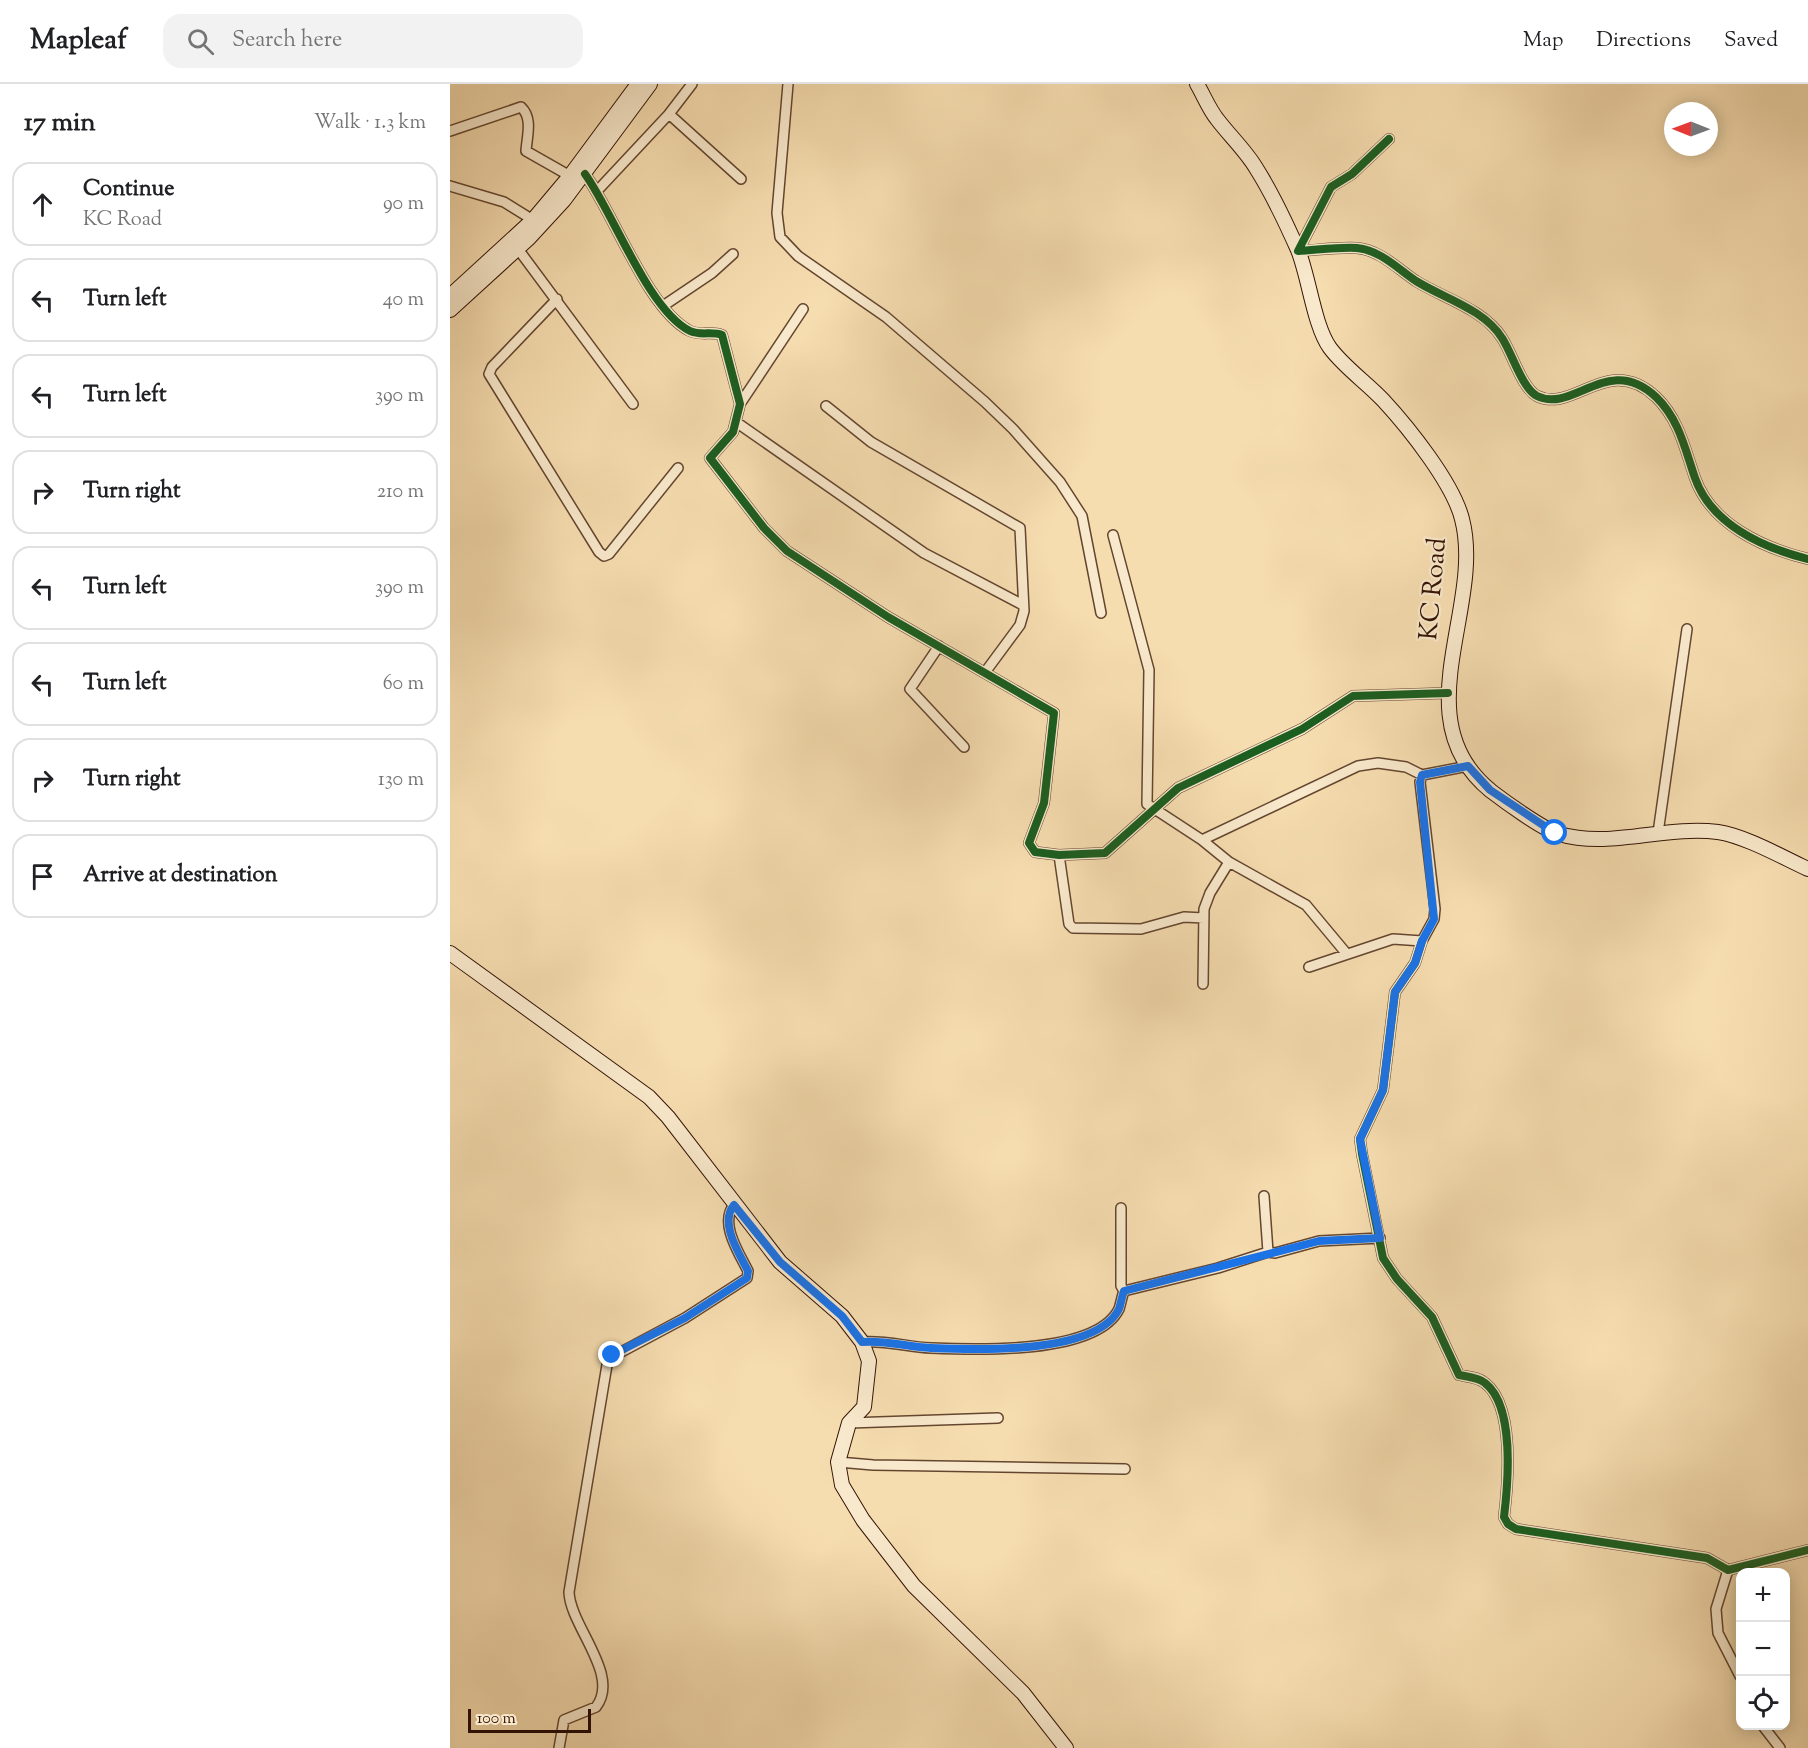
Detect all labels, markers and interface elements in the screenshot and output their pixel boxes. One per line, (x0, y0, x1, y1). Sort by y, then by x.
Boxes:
search box (163, 14, 583, 68)
text: Mapleaf (30, 21, 127, 61)
icon: search (184, 25, 217, 58)
text: Search here (232, 25, 342, 57)
text: Map (1523, 26, 1563, 56)
text: Directions (1596, 26, 1691, 56)
text: Saved (1724, 26, 1778, 56)
north arrow (1664, 102, 1718, 156)
text: 17 min (24, 105, 96, 142)
text: Walk · 1.3 km (314, 109, 426, 138)
text: Continue (83, 174, 174, 206)
icon: ahead (26, 188, 59, 221)
text: 90 m (383, 190, 424, 219)
text: KC Road (83, 206, 162, 235)
icon: left (26, 284, 59, 317)
text: Turn left (83, 284, 166, 316)
text: 40 m (383, 286, 424, 315)
icon: left (26, 380, 59, 413)
text: Turn left (83, 380, 166, 412)
text: 390 m (375, 382, 424, 411)
icon: right (26, 476, 59, 509)
text: Turn right (83, 476, 180, 508)
text: 210 m (377, 478, 424, 507)
street label: KC Road (1411, 536, 1457, 642)
icon: left (26, 572, 59, 605)
text: Turn left (83, 572, 166, 604)
text: 390 m (375, 574, 424, 603)
icon: left (26, 668, 59, 701)
text: Turn left (83, 668, 166, 700)
text: 60 m (383, 670, 424, 699)
icon: right (26, 764, 59, 797)
text: Turn right (83, 764, 180, 796)
text: 130 m (378, 766, 424, 795)
route start (1541, 819, 1567, 845)
icon: arrive (26, 860, 59, 893)
text: Arrive at destination (83, 860, 278, 892)
route end (598, 1341, 624, 1367)
map controls (1736, 1568, 1790, 1730)
button: + (1736, 1568, 1790, 1622)
button: − (1736, 1622, 1790, 1676)
button: locate (1736, 1676, 1790, 1730)
scale bar (468, 1706, 591, 1734)
text: 100 m (477, 1708, 516, 1731)

